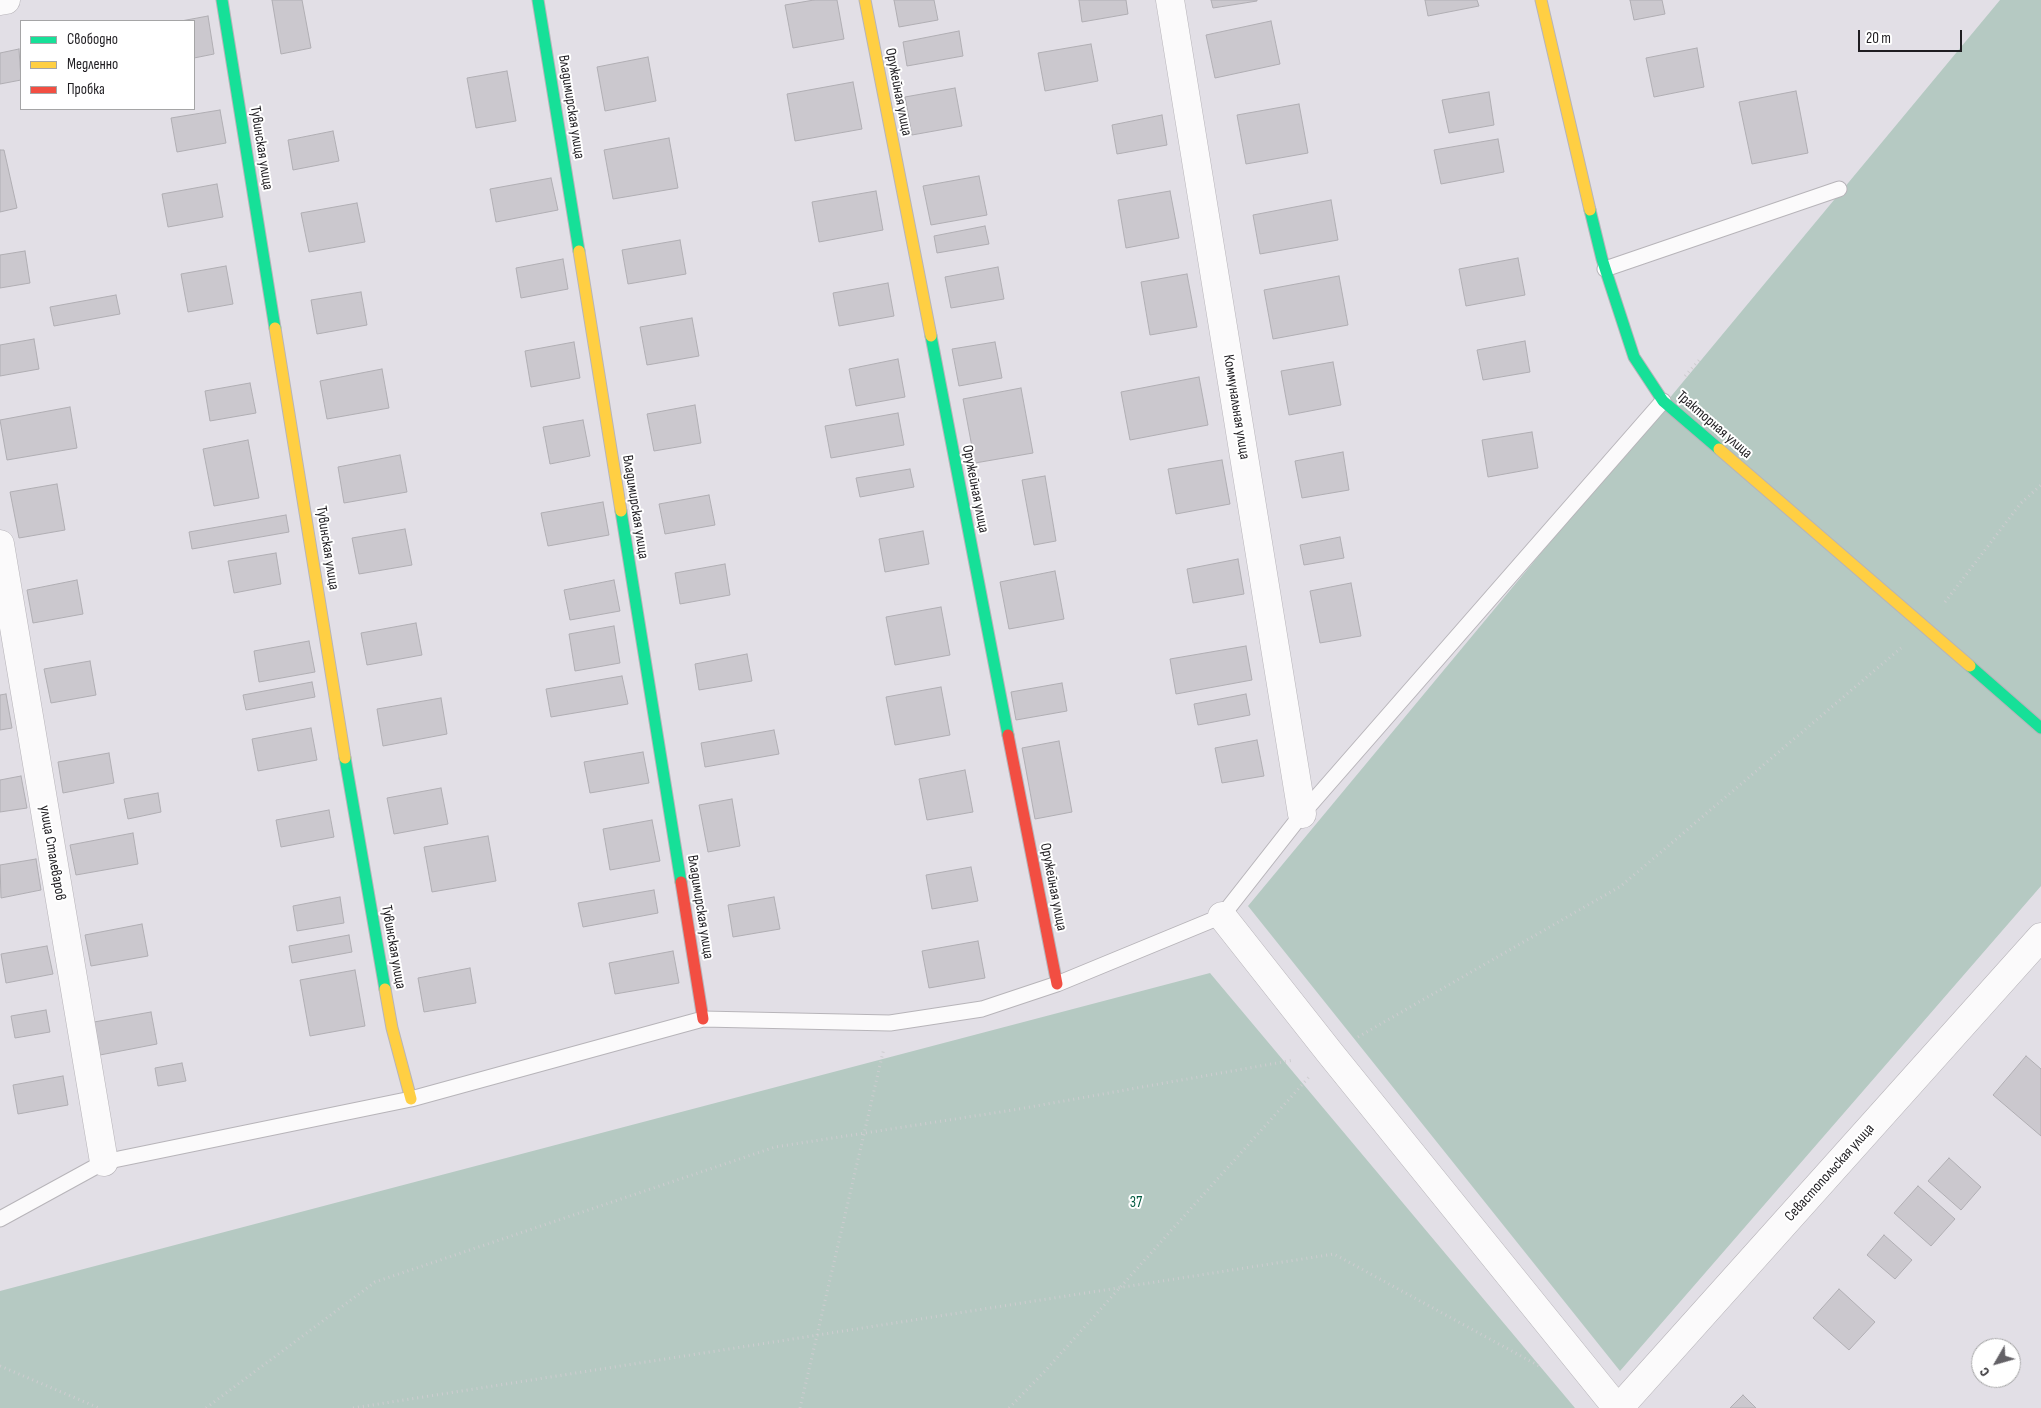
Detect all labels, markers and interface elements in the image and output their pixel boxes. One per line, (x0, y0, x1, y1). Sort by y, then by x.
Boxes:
legend (20, 20, 195, 110)
scale bar (1861, 20, 1965, 52)
text: 20 m (1866, 29, 1891, 48)
text: Свободно (67, 30, 118, 49)
street label: Оружейная улица (881, 47, 915, 137)
street label: Владимирская улица (554, 54, 588, 160)
text: Медленно (67, 55, 118, 74)
text: Пробка (67, 80, 105, 99)
street label: Тувинская улица (245, 105, 277, 191)
street label: Коммунальная улица (1219, 353, 1253, 461)
street label: Тракторная улица (1673, 387, 1755, 463)
street label: Оружейная улица (958, 444, 992, 534)
street label: Владимирская улица (618, 454, 652, 560)
street label: Тувинская улица (311, 505, 343, 591)
street label: улица Сталеваров (35, 804, 69, 902)
street label: Оружейная улица (1036, 842, 1070, 932)
street label: Владимирская улица (683, 854, 717, 960)
street label: Тувинская улица (377, 904, 409, 990)
street label: Севастопольская улица (1781, 1120, 1879, 1226)
park label: 37 (1130, 1194, 1142, 1212)
north arrow (1971, 1338, 2021, 1388)
text: С (1976, 1364, 1993, 1380)

